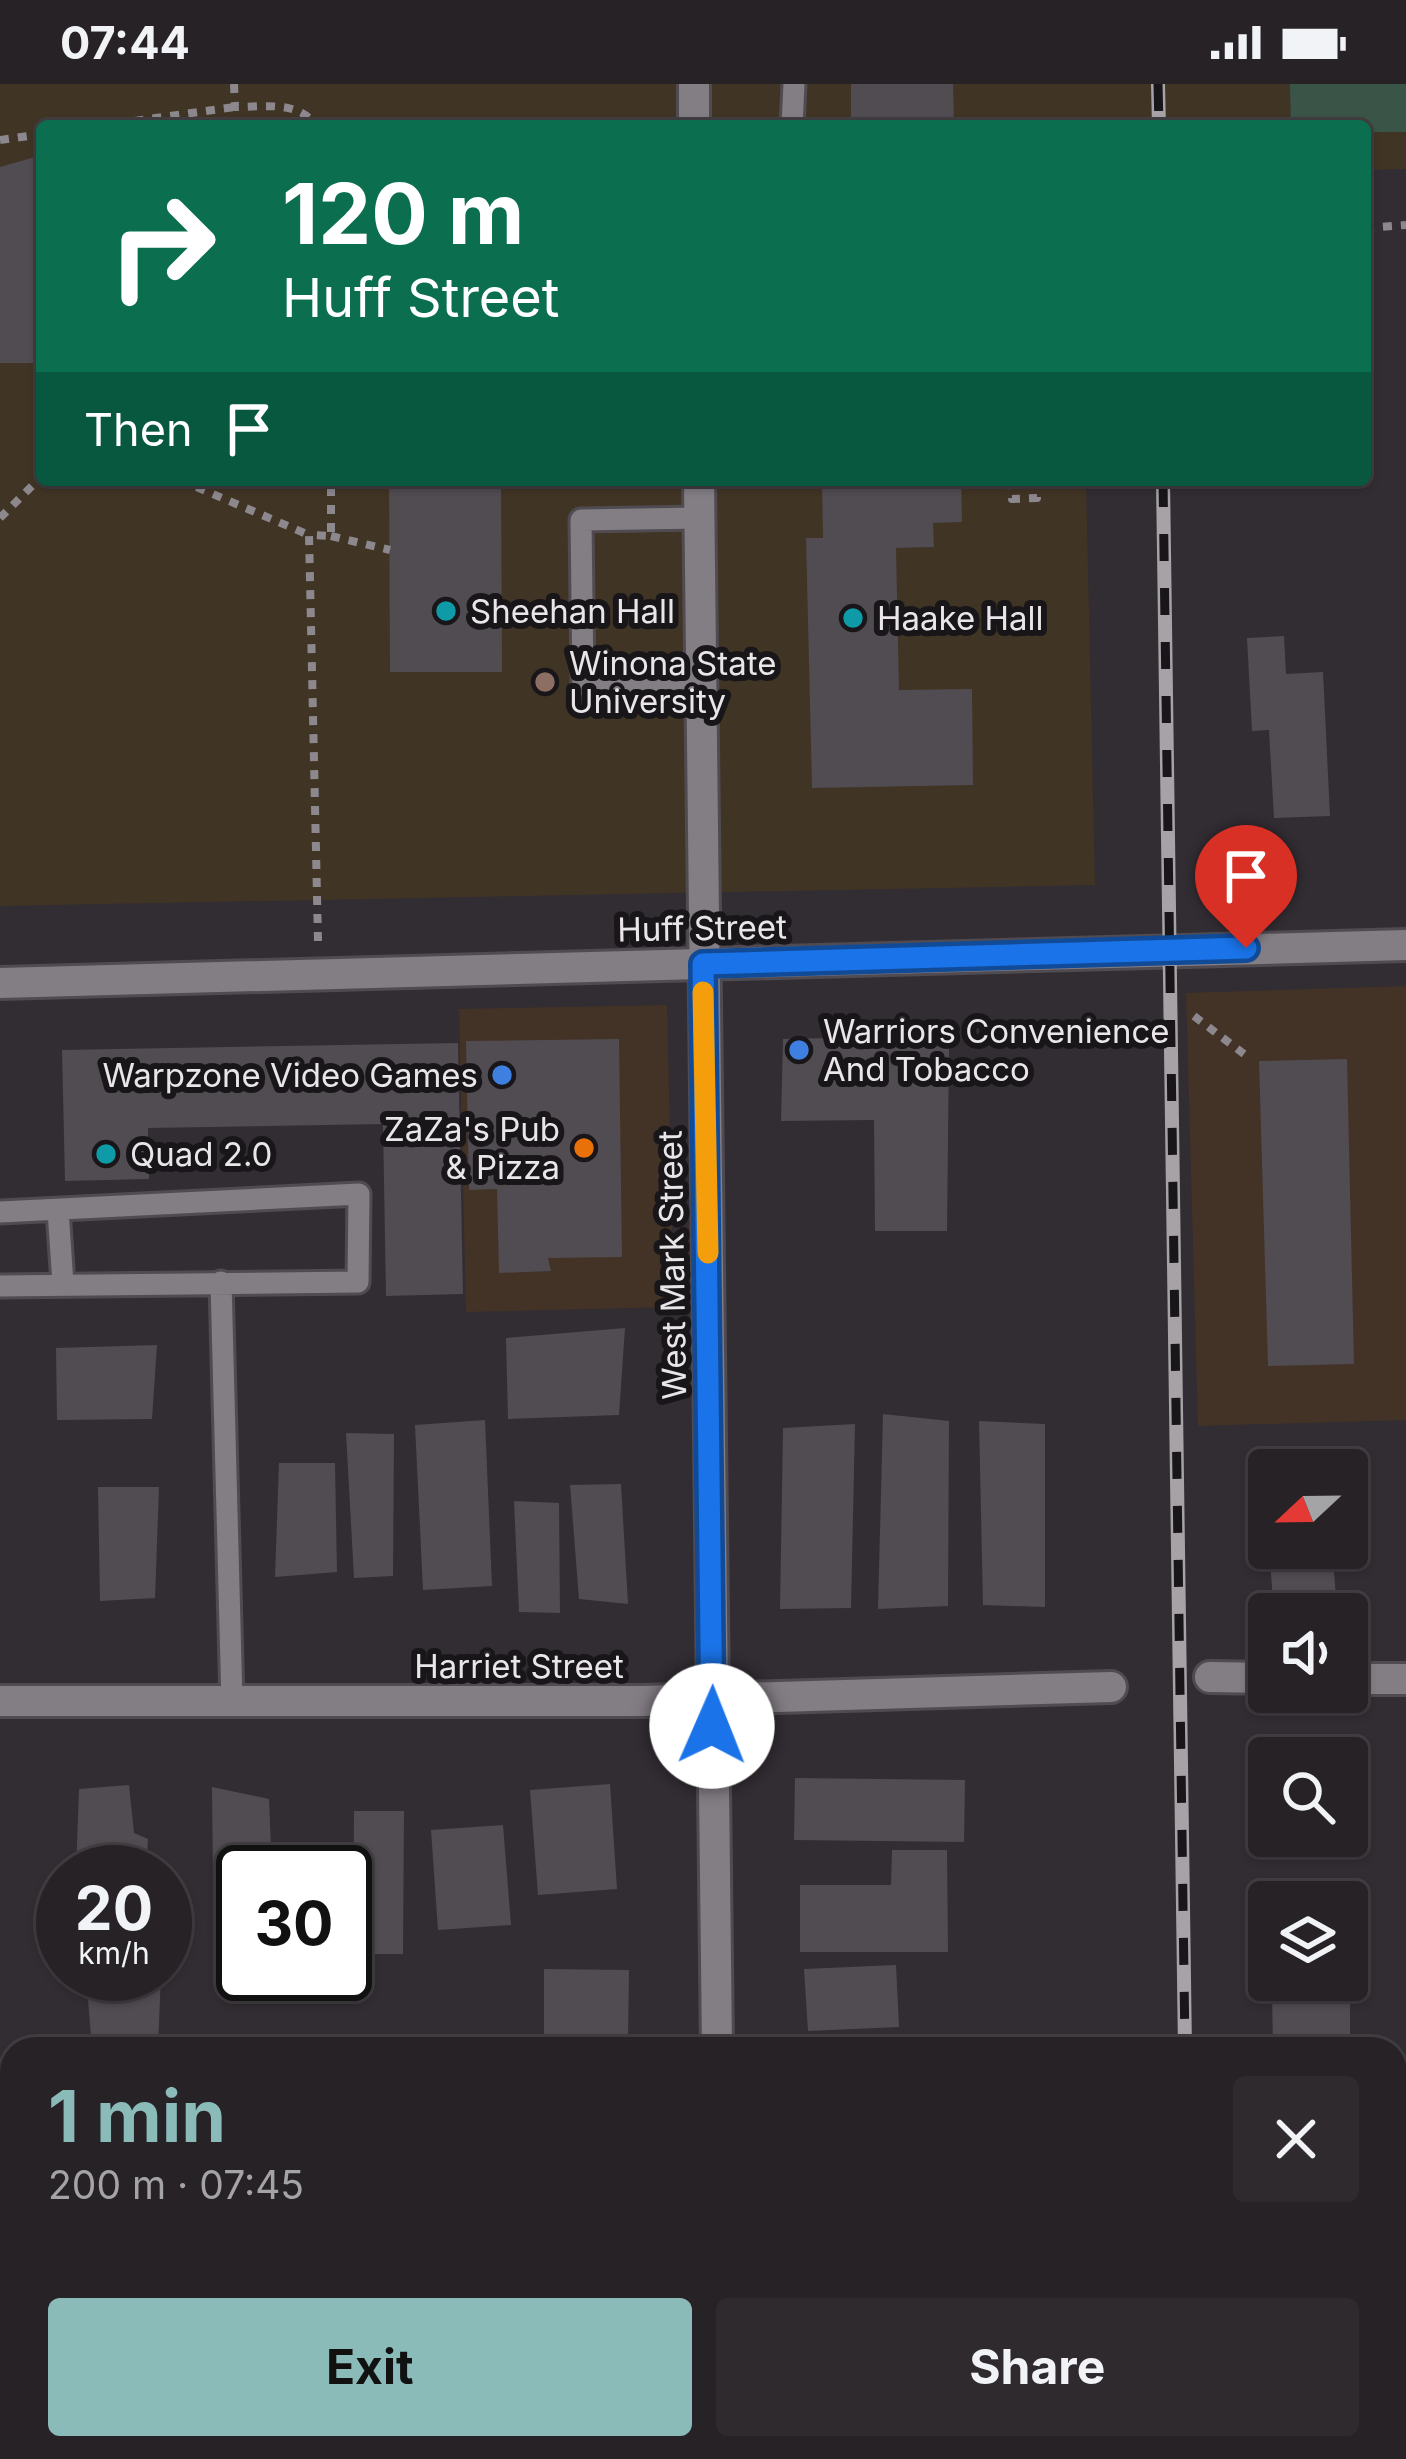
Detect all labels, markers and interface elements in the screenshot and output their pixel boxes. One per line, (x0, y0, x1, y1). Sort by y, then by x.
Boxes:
text: 07:44 (60, 15, 190, 70)
text: 120 m (282, 163, 524, 264)
icon: right (84, 168, 240, 324)
text: Huff Street (282, 265, 560, 330)
icon: arrive (216, 396, 282, 462)
text: Then (84, 402, 192, 457)
place label: Sheehan Hall (470, 591, 675, 631)
marker: Sheehan Hall (433, 598, 459, 624)
place label: Haake Hall (877, 598, 1044, 638)
marker: Haake Hall (840, 605, 866, 631)
place label: Winona State University (569, 643, 776, 721)
marker: Winona State University (532, 669, 558, 695)
pin (1195, 825, 1297, 948)
icon: arrive (1213, 843, 1279, 909)
street label: Huff Street (617, 907, 787, 949)
place label: Warriors Convenience And Tobacco (823, 1011, 1170, 1089)
marker: Warriors Convenience And Tobacco (786, 1037, 812, 1063)
place label: Warpzone Video Games (102, 1055, 478, 1095)
marker: Warpzone Video Games (489, 1062, 515, 1088)
place label: ZaZa's Pub & Pizza (384, 1109, 560, 1187)
street label: West Mark Street (650, 1130, 694, 1400)
place label: Quad 2.0 (130, 1134, 272, 1174)
marker: ZaZa's Pub & Pizza (571, 1135, 597, 1161)
marker: Quad 2.0 (93, 1141, 119, 1167)
north arrow (1248, 1449, 1368, 1569)
map controls (1248, 1449, 1368, 2001)
button: sound (1248, 1593, 1368, 1713)
street label: Harriet Street (414, 1646, 624, 1686)
position arrow (649, 1663, 775, 1789)
button: search (1248, 1737, 1368, 1857)
speed limit sign: 30 (216, 1845, 372, 2001)
text: 20 (75, 1872, 153, 1944)
button: layers (1248, 1881, 1368, 2001)
text: km/h (78, 1935, 150, 1971)
text: 1 min (48, 2072, 226, 2159)
button: close (1233, 2076, 1359, 2202)
text: 200 m · 07:45 (48, 2161, 304, 2208)
button: Exit (48, 2298, 692, 2436)
button: Share (716, 2298, 1359, 2436)

